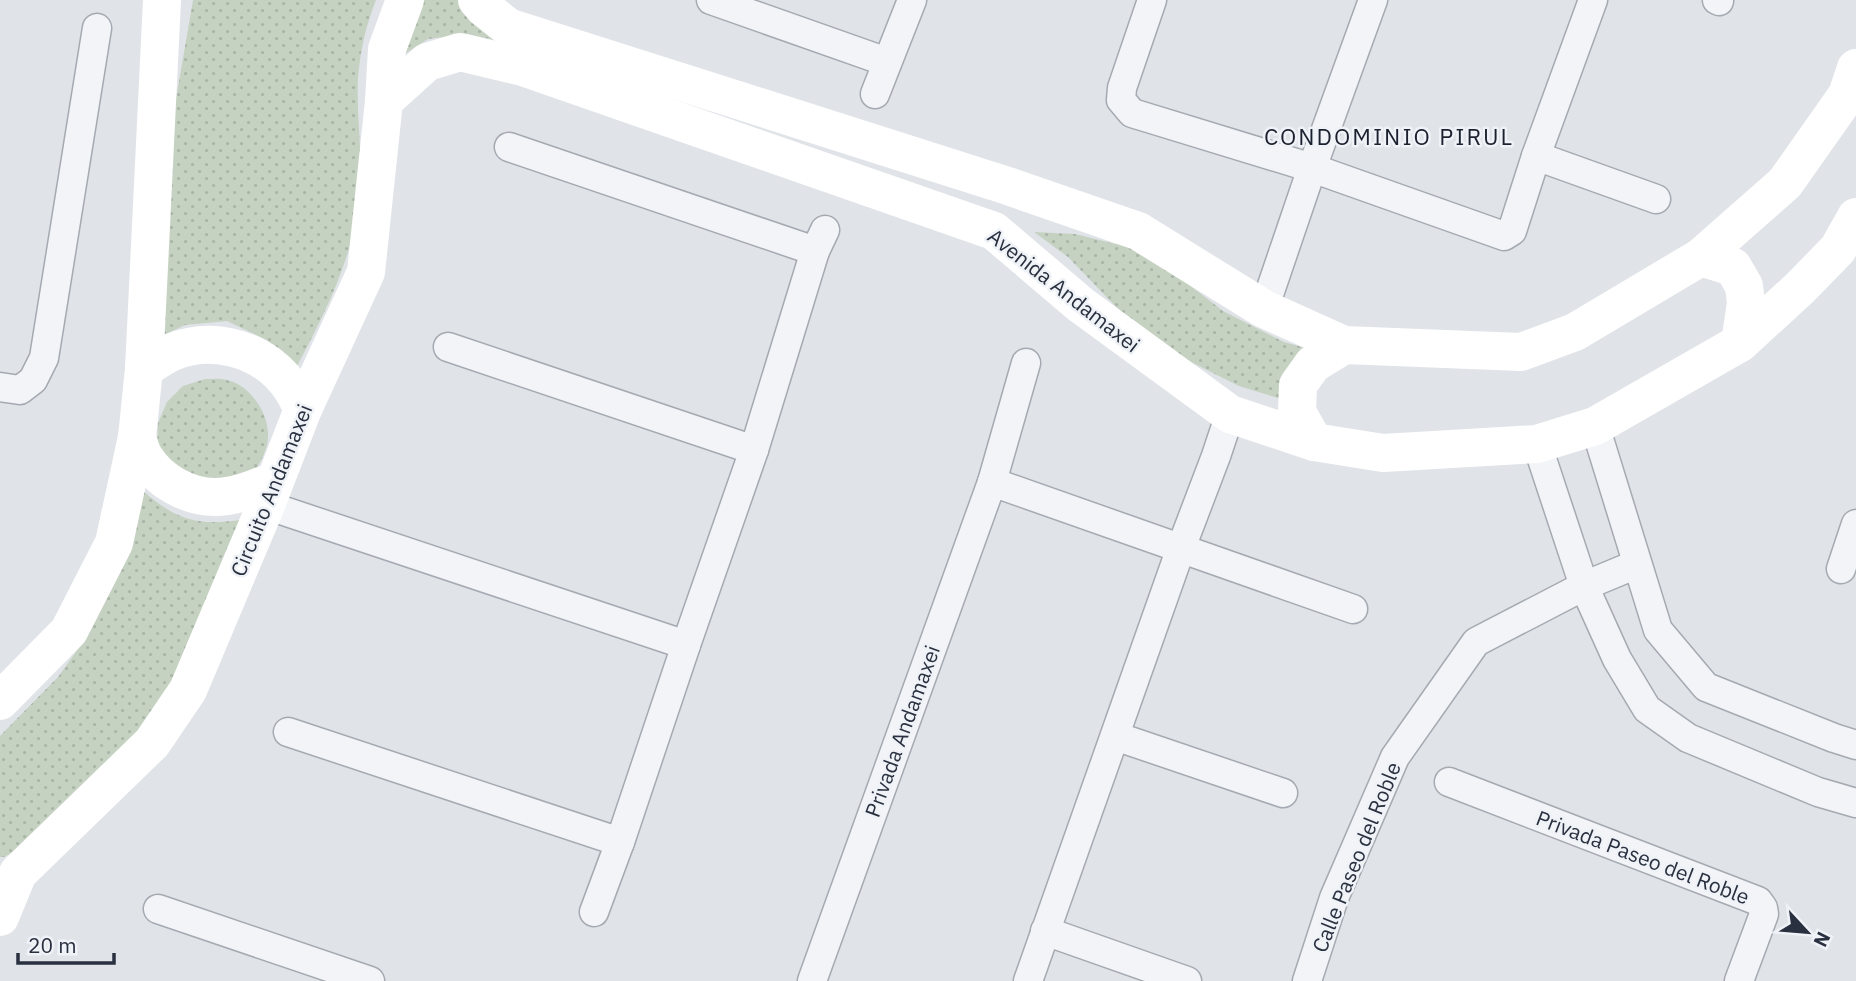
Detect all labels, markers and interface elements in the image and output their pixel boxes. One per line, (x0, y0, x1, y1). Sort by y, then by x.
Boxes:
district label: CONDOMINIO PIRUL (1264, 121, 1514, 151)
street label: Avenida Andamaxei (982, 222, 1146, 358)
street label: Circuito Andamaxei (224, 400, 318, 580)
street label: Privada Andamaxei (858, 641, 946, 821)
street label: Calle Paseo del Roble (1305, 758, 1407, 956)
street label: Privada Paseo del Roble (1532, 803, 1754, 911)
north arrow (1772, 897, 1842, 967)
scale bar (18, 922, 114, 966)
text: N (1808, 928, 1836, 951)
text: 20 m (28, 931, 77, 959)

